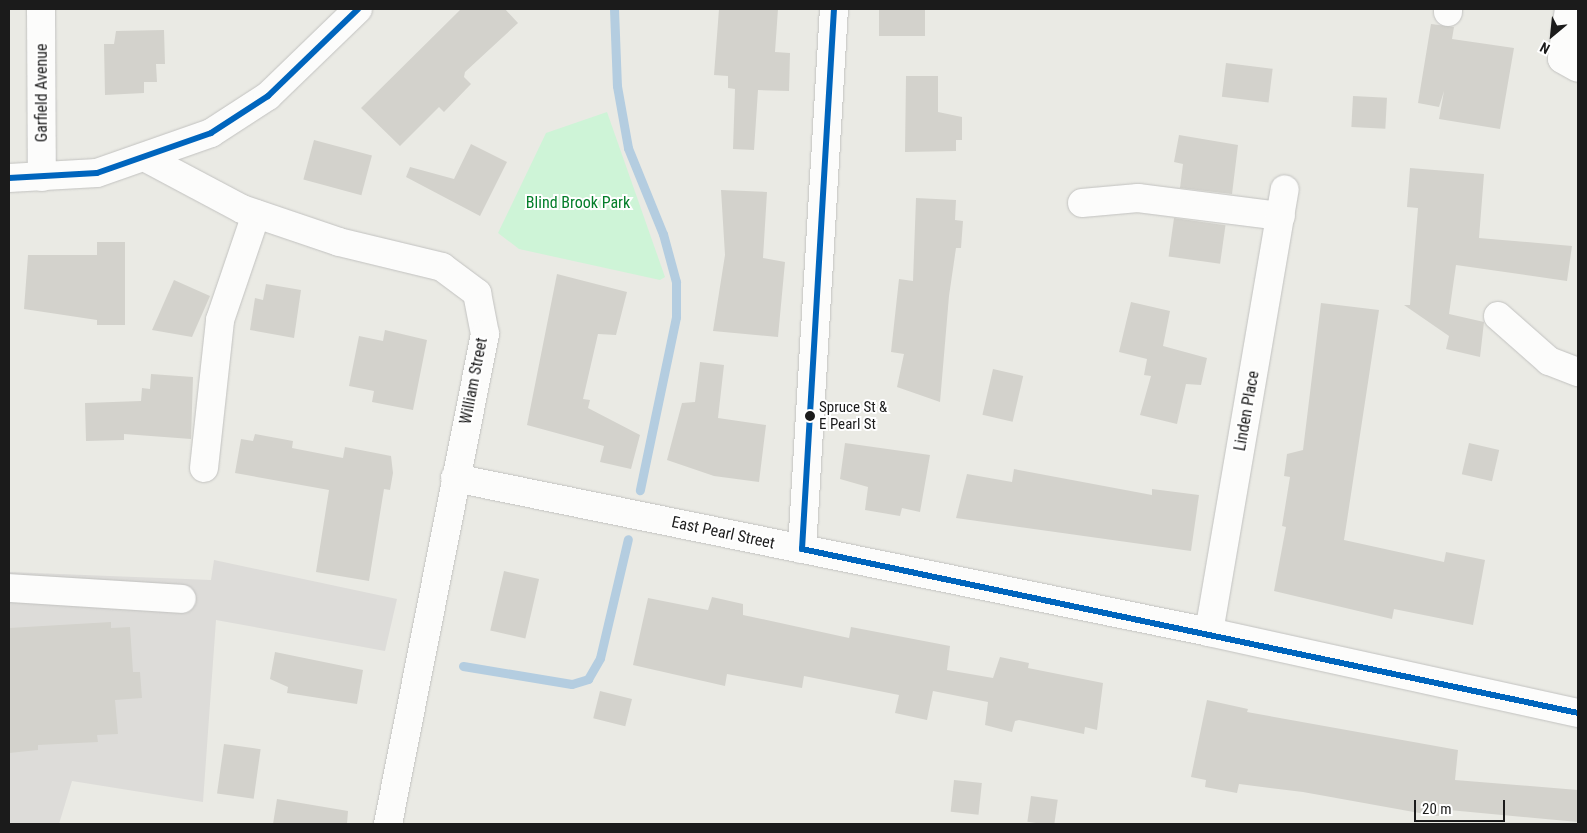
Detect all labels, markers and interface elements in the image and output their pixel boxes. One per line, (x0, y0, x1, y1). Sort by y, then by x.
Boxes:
north arrow (1527, 10, 1577, 60)
text: N (1537, 39, 1553, 57)
street label: Garfield Avenue (32, 44, 52, 142)
park label: Blind Brook Park (526, 193, 630, 213)
street label: William Street (456, 336, 492, 426)
street label: Linden Place (1231, 369, 1263, 453)
place label: Spruce St & E Pearl St (819, 398, 887, 433)
marker: Spruce St & E Pearl St (805, 411, 815, 421)
street label: East Pearl Street (670, 513, 776, 553)
scale bar (1417, 790, 1508, 822)
text: 20 m (1422, 800, 1452, 818)

